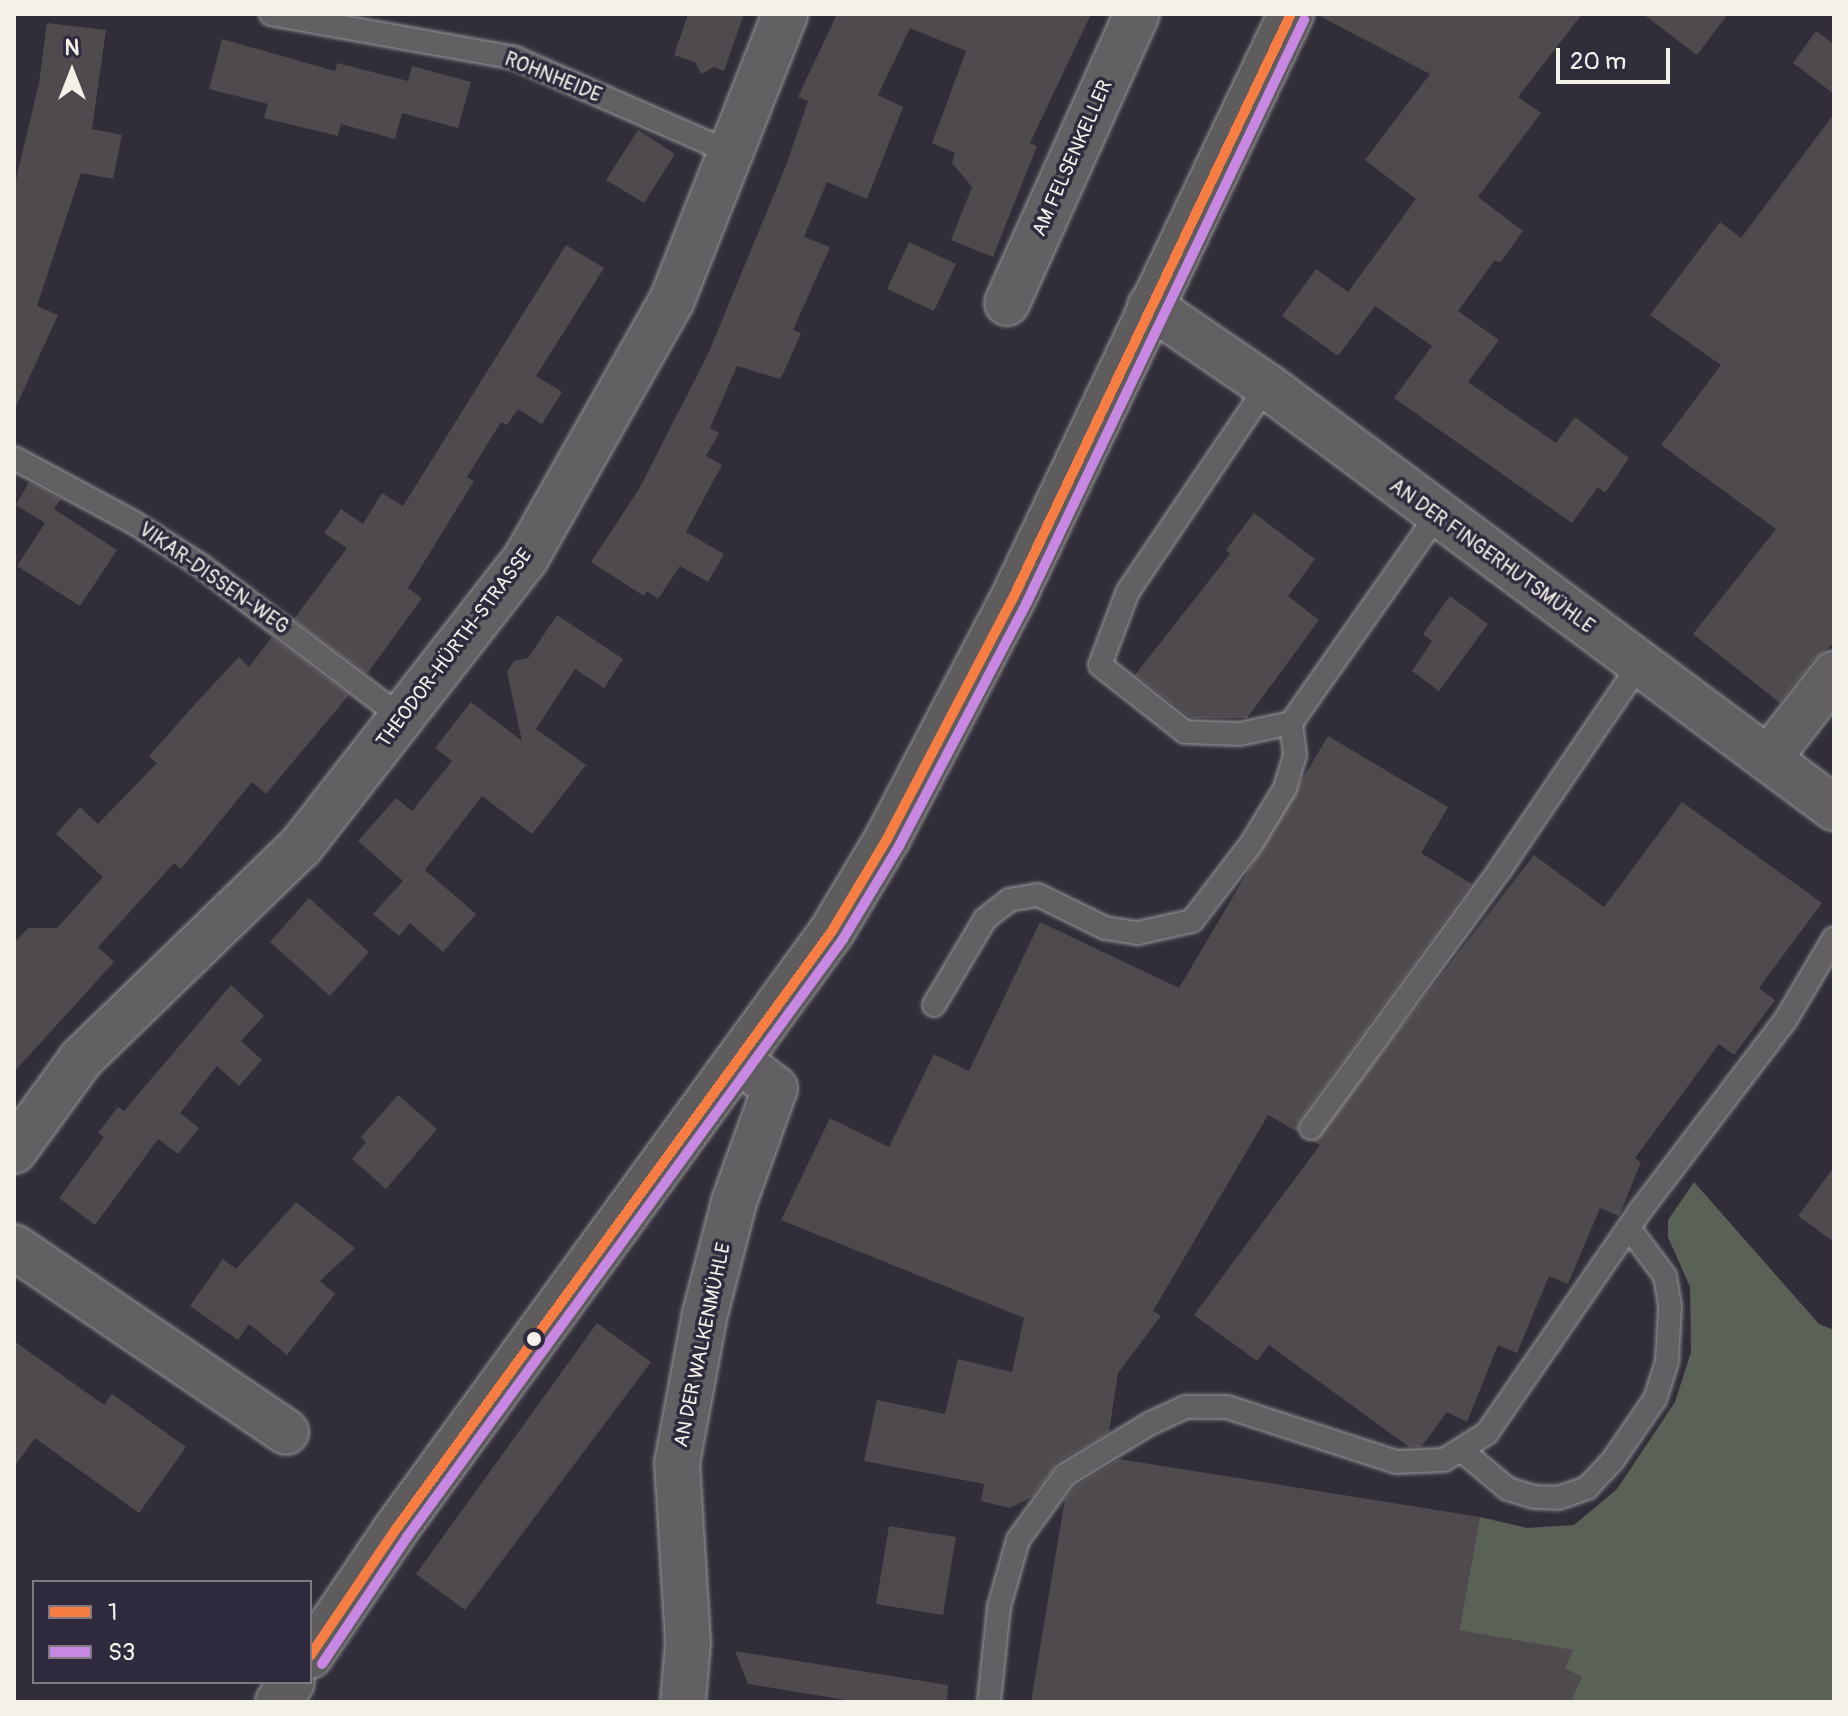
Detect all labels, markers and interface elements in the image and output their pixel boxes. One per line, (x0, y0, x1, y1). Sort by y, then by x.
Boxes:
north arrow (32, 32, 112, 112)
scale bar (1560, 32, 1674, 82)
text: N (65, 34, 79, 62)
street label: ROHNHEIDE (501, 47, 605, 107)
text: 20 m (1570, 47, 1626, 76)
street label: AM FELSENKELLER (1027, 76, 1117, 240)
street label: AN DER FINGERHUTSMÜHLE (1385, 474, 1599, 638)
street label: VIKAR-DISSEN-WEG (134, 517, 294, 639)
street label: THEODOR-HÜRTH-STRASSE (371, 544, 537, 752)
street label: AN DER WALKENMÜHLE (669, 1241, 735, 1449)
unlabelled marker (526, 1331, 542, 1347)
legend (32, 1580, 312, 1684)
text: 1 (108, 1598, 117, 1627)
text: S3 (108, 1638, 135, 1667)

